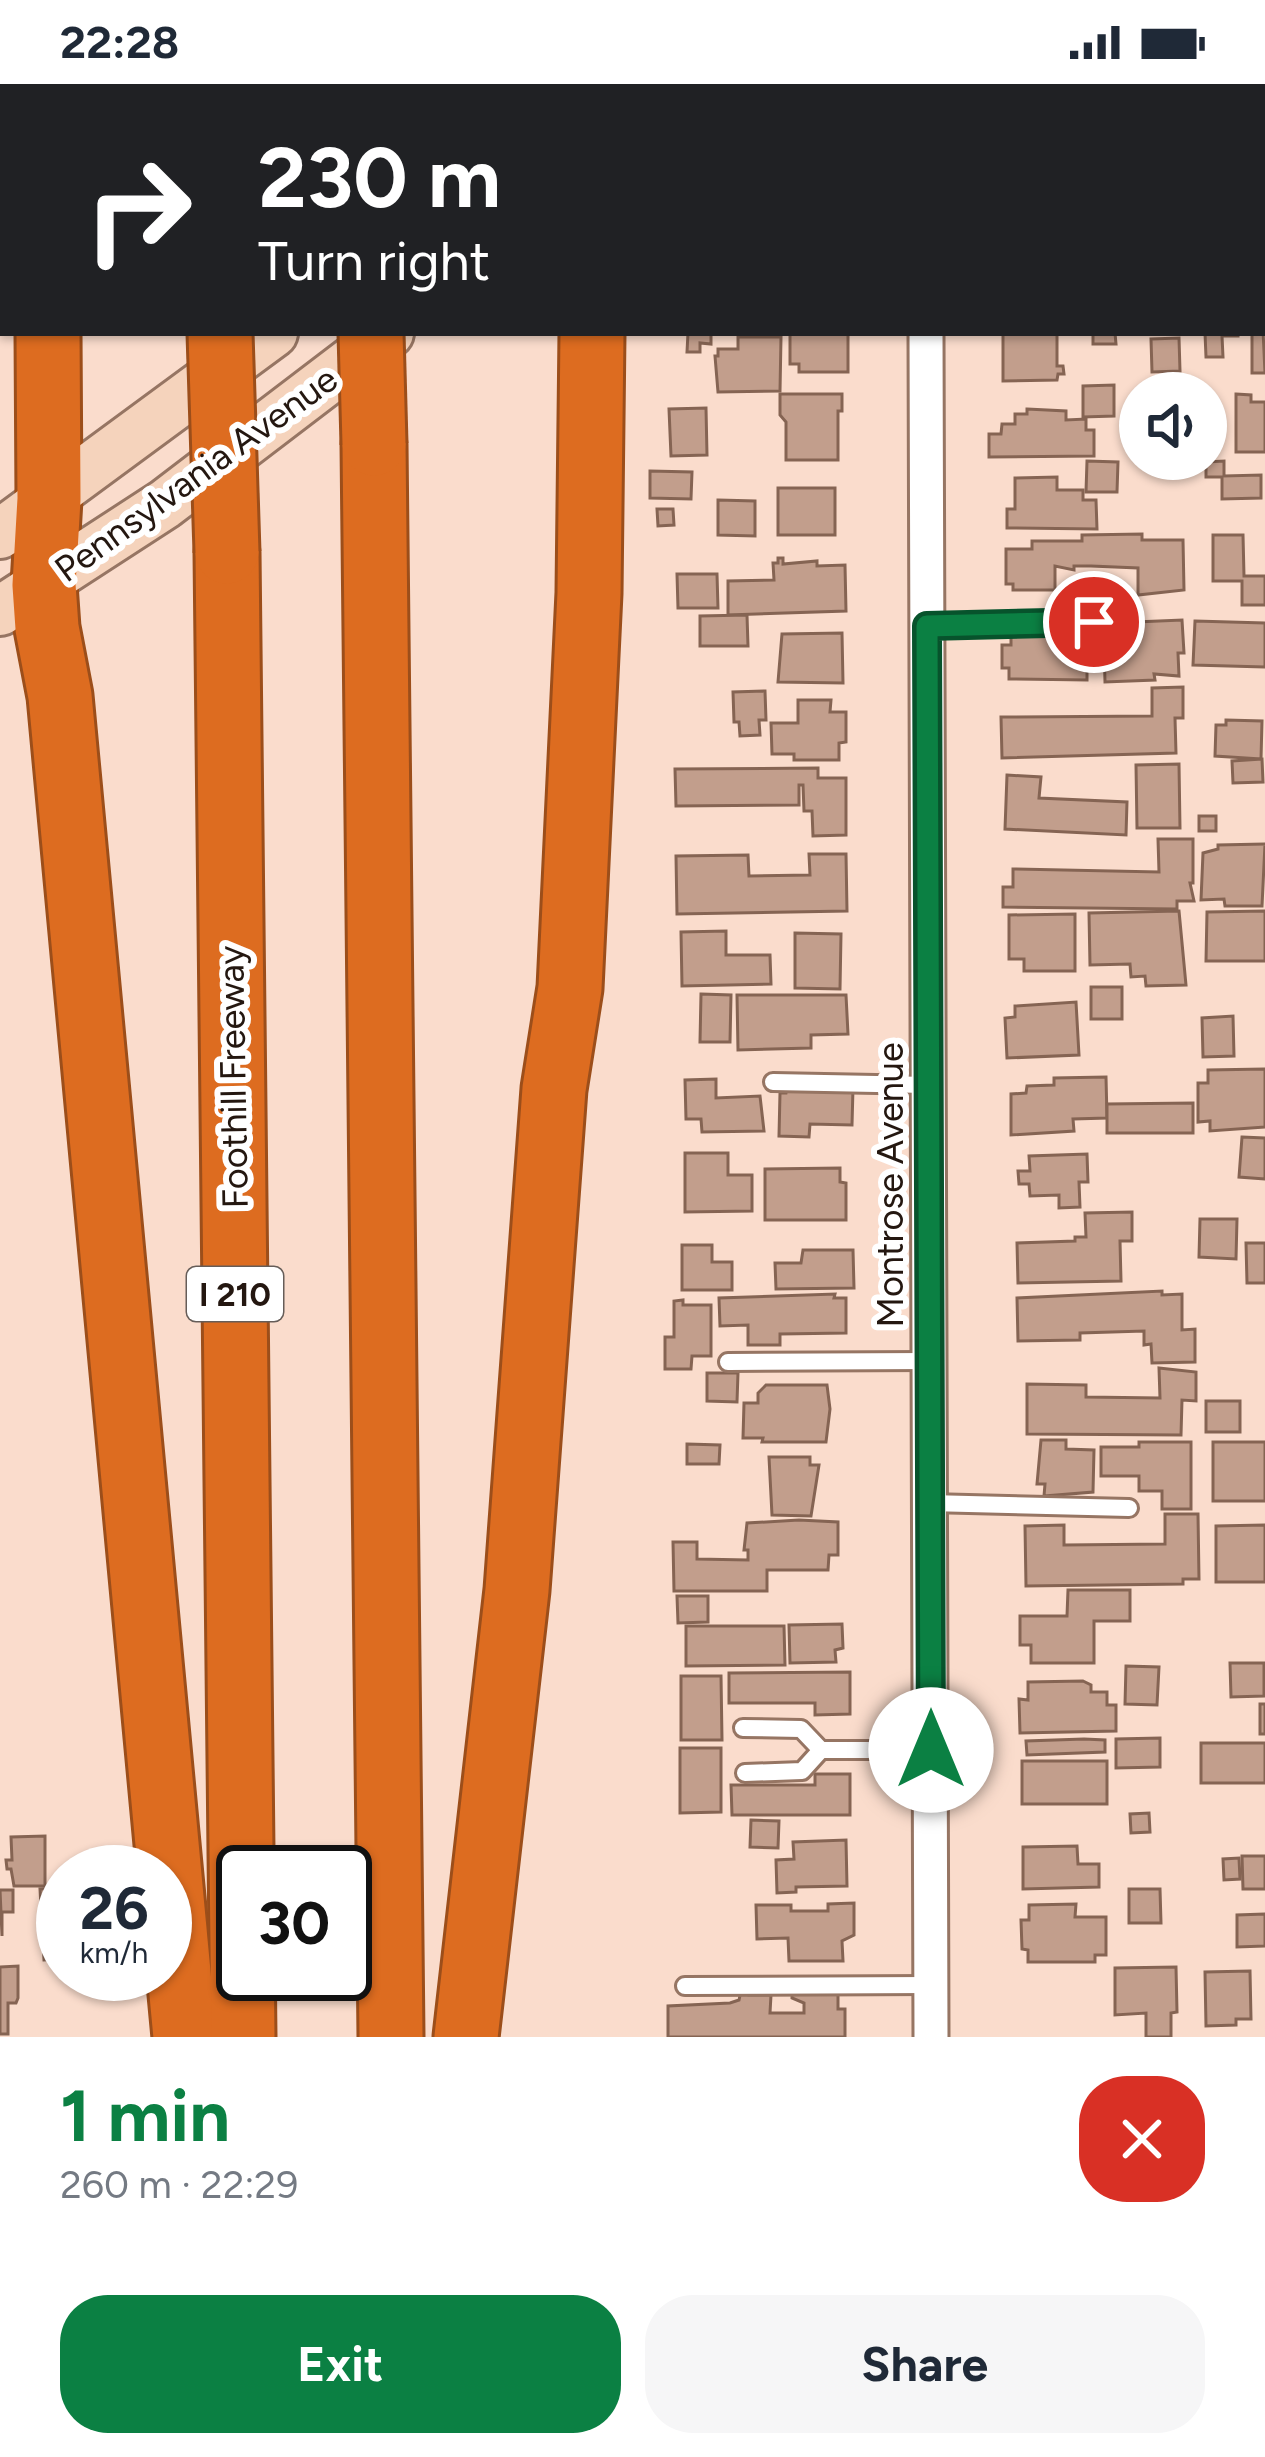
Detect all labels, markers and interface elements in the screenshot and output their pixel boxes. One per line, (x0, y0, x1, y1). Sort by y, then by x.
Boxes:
text: 22:28 (60, 15, 179, 69)
text: 230 m (258, 127, 501, 228)
icon: right (60, 132, 216, 288)
text: Turn right (258, 229, 490, 294)
street label: Pennsylvania Avenue (47, 357, 345, 591)
map controls (1119, 372, 1227, 480)
button: sound (1119, 372, 1227, 480)
pin (1043, 571, 1145, 673)
icon: arrive (1061, 589, 1127, 655)
street label: Foothill Freeway (209, 945, 257, 1209)
street label: Montrose Avenue (869, 1042, 912, 1328)
road number: I 210 (187, 1267, 283, 1321)
position arrow (868, 1687, 994, 1813)
speed limit sign: 30 (216, 1845, 372, 2001)
text: 26 (79, 1872, 149, 1944)
text: km/h (80, 1934, 148, 1971)
text: 1 min (60, 2073, 230, 2159)
button: close (1079, 2076, 1205, 2202)
text: 260 m · 22:29 (60, 2161, 298, 2208)
button: Exit (60, 2295, 621, 2433)
button: Share (645, 2295, 1205, 2433)

